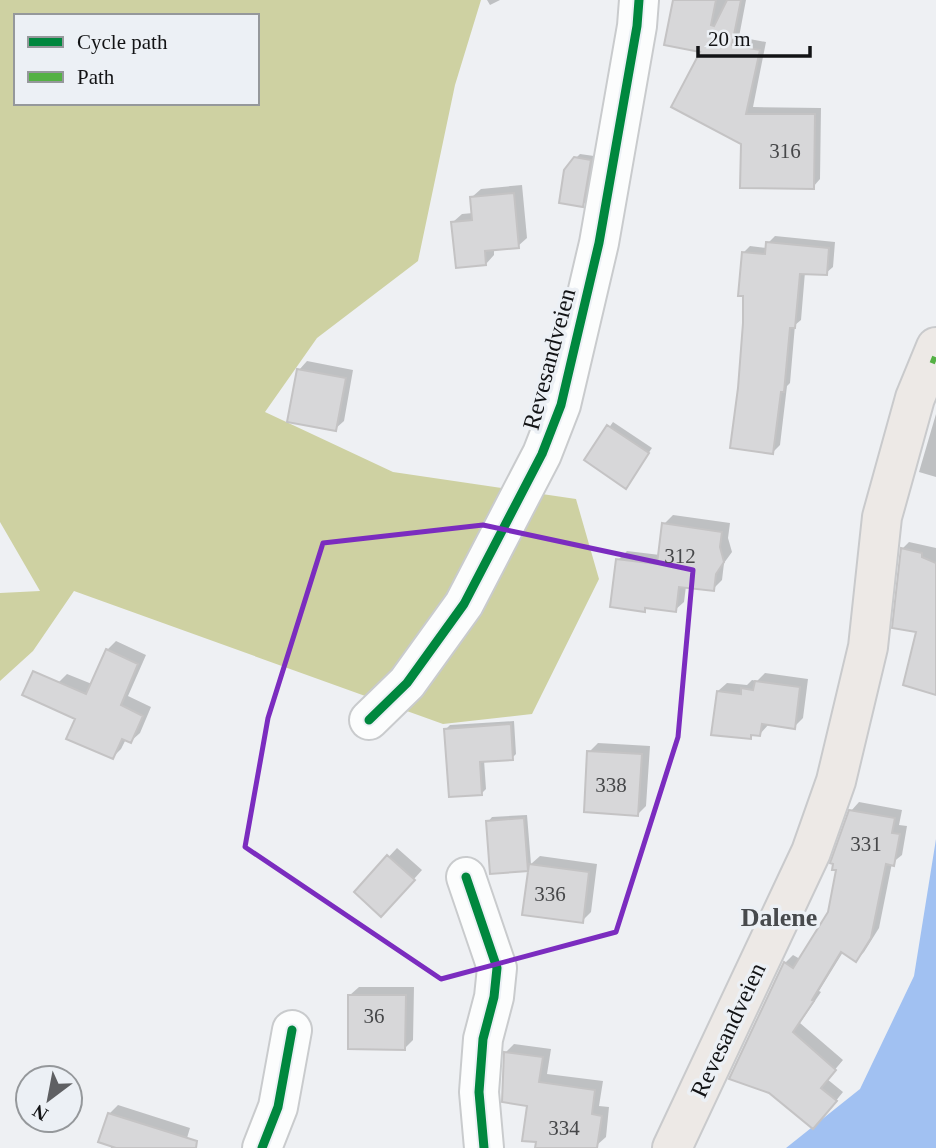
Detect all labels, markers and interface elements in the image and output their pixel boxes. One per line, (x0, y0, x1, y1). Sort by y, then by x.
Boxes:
legend (14, 14, 259, 105)
scale bar (698, 14, 810, 58)
text: 20 m (708, 27, 751, 51)
text: Cycle path (77, 30, 168, 54)
text: Path (77, 65, 115, 89)
house number: 316 (769, 139, 801, 163)
street label: Revesandveien (518, 285, 580, 433)
house number: 312 (664, 544, 696, 568)
house number: 338 (595, 773, 627, 797)
house number: 331 (850, 832, 882, 856)
house number: 336 (534, 882, 566, 906)
district label: Dalene (741, 903, 817, 932)
street label: Revesandveien (686, 959, 770, 1101)
house number: 36 (364, 1004, 385, 1028)
north arrow (14, 1064, 84, 1134)
text: N (29, 1100, 52, 1126)
house number: 334 (548, 1116, 580, 1140)

